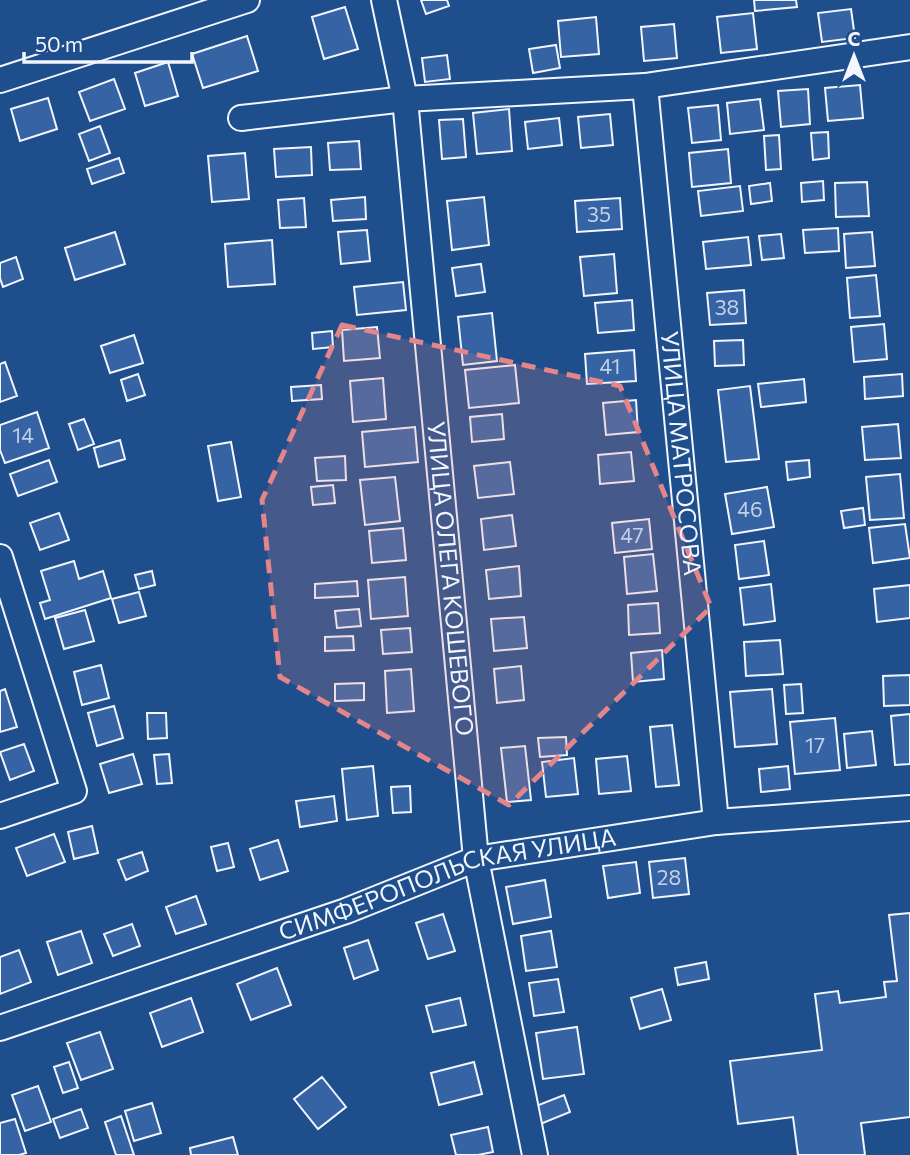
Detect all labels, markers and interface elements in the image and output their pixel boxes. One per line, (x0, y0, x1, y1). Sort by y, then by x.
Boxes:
scale bar (24, 21, 192, 65)
north arrow (819, 21, 889, 91)
text: С (848, 27, 861, 50)
text: 50 m (35, 31, 83, 56)
house number: 35 (587, 201, 611, 226)
house number: 38 (715, 294, 739, 319)
street label: УЛИЦА МАТРОСОВА (656, 330, 708, 577)
house number: 41 (600, 353, 620, 378)
street label: УЛИЦА ОЛЕГА КОШЕВОГО (422, 420, 480, 737)
house number: 14 (12, 422, 34, 447)
house number: 46 (737, 496, 763, 521)
house number: 47 (620, 522, 644, 547)
house number: 17 (805, 732, 825, 757)
street label: СИМФЕРОПОЛЬСКАЯ УЛИЦА (274, 822, 618, 946)
house number: 28 (657, 864, 681, 889)

